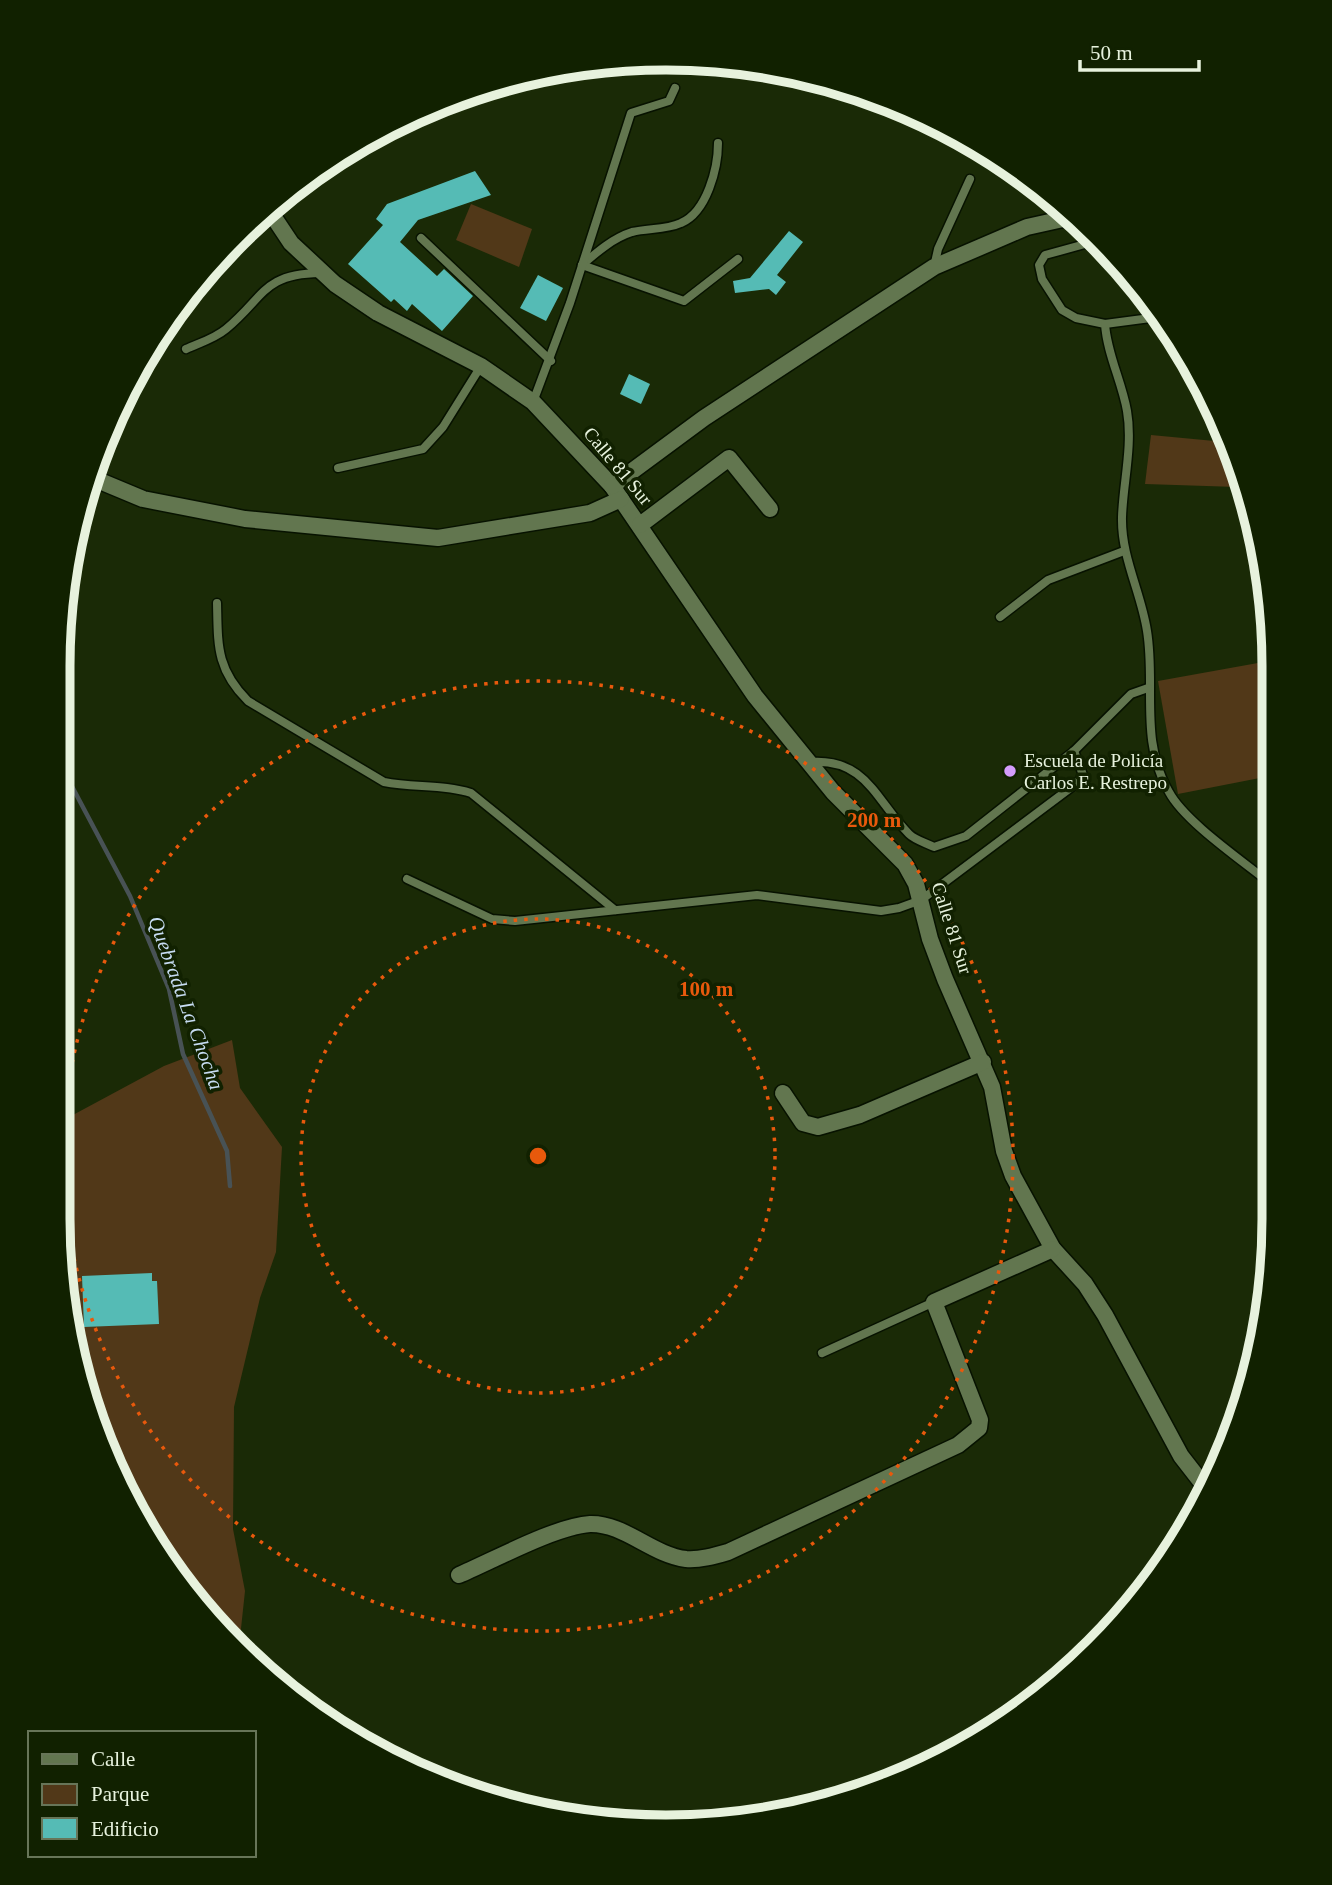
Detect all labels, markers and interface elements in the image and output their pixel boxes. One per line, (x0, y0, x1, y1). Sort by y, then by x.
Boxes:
scale bar (1080, 28, 1199, 72)
text: 50 m (1090, 41, 1133, 65)
street label: Calle 81 Sur (579, 423, 657, 510)
place label: Escuela de Policía Carlos E. Restrepo (1024, 750, 1167, 793)
marker: Escuela de Policía Carlos E. Restrepo (1002, 763, 1018, 779)
text: 200 m (847, 808, 902, 832)
street label: Calle 81 Sur (927, 880, 977, 977)
water label: Quebrada La Chocha (143, 913, 229, 1093)
text: 100 m (679, 977, 734, 1001)
centre of rings (526, 1144, 550, 1168)
legend (28, 1731, 256, 1857)
text: Calle (91, 1747, 135, 1771)
text: Parque (91, 1782, 149, 1806)
text: Edificio (91, 1817, 159, 1841)

